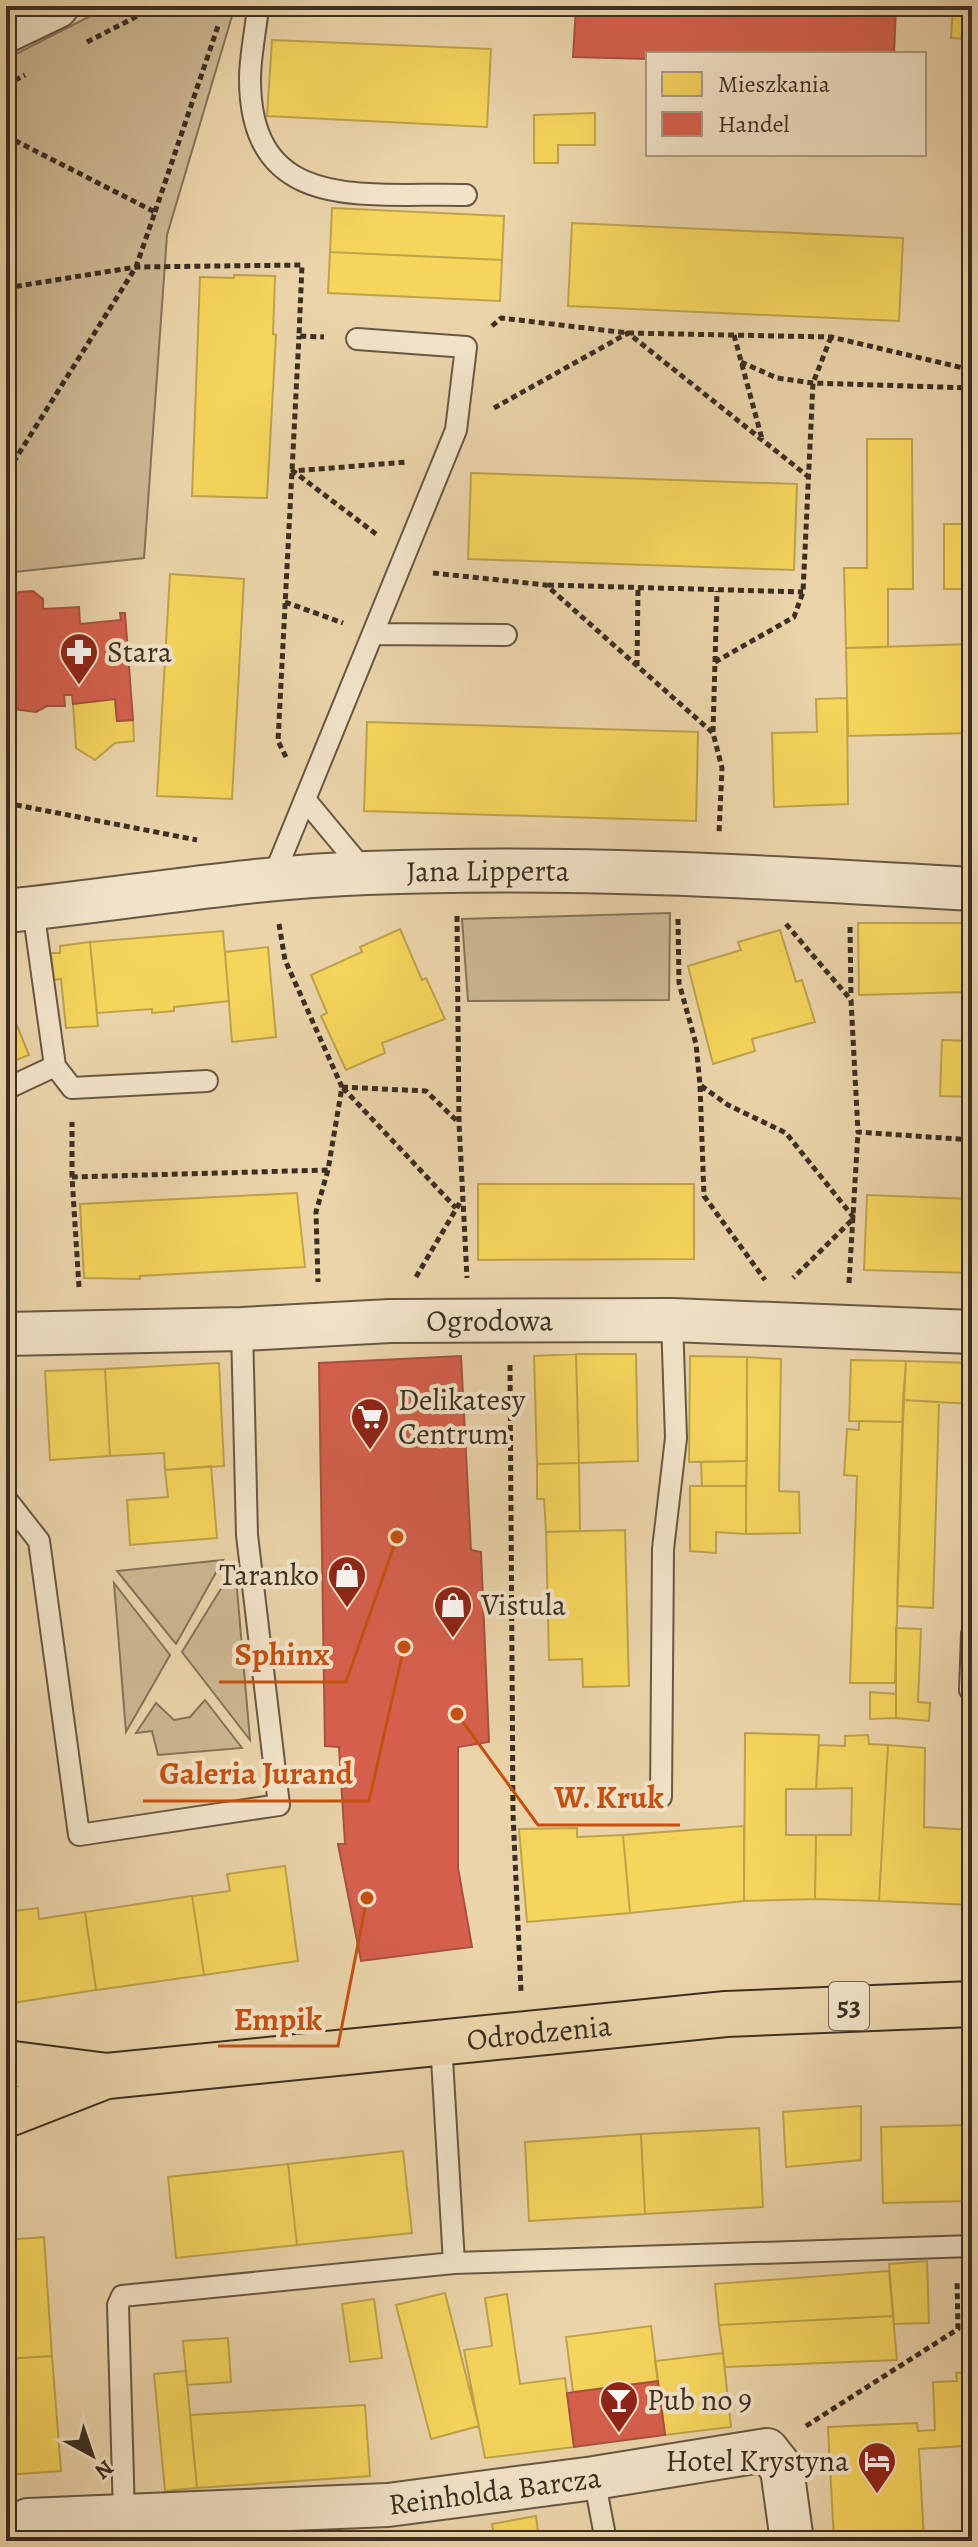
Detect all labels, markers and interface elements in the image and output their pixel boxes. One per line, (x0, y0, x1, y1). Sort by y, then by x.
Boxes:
legend (646, 52, 926, 156)
text: Mieszkania (718, 68, 831, 100)
text: Handel (718, 108, 790, 140)
pharmacy icon: Stara (58, 631, 100, 686)
place label: Stara (107, 632, 172, 672)
street label: Jana Lipperta (406, 850, 570, 892)
street label: Ogrodowa (426, 1300, 553, 1341)
place label: Delikatesy Centrum (398, 1380, 526, 1454)
supermarket icon: Delikatesy Centrum (349, 1396, 391, 1451)
shop icon: Taranko (326, 1554, 368, 1609)
place label: Taranko (219, 1555, 319, 1595)
shop icon: Vistula (432, 1584, 474, 1639)
place label: Vistula (480, 1585, 566, 1625)
callout: Sphinx (219, 1626, 346, 1682)
text: Sphinx (234, 1632, 330, 1676)
callout: Galeria Jurand (143, 1745, 369, 1801)
text: Galeria Jurand (159, 1751, 354, 1795)
callout: W. Kruk (538, 1769, 680, 1825)
text: W. Kruk (553, 1775, 664, 1819)
road number: 53 (829, 1982, 869, 2030)
callout: Empik (218, 1990, 338, 2046)
text: Empik (234, 1997, 323, 2041)
street label: Odrodzenia (465, 2006, 613, 2060)
bar icon: Pub no 9 (598, 2379, 640, 2434)
place label: Pub no 9 (647, 2380, 752, 2420)
north arrow (52, 2415, 132, 2495)
hotel icon: Hotel Krystyna (856, 2440, 898, 2495)
place label: Hotel Krystyna (666, 2441, 849, 2481)
text: N (88, 2453, 120, 2486)
street label: Reinholda Barcza (386, 2457, 603, 2525)

